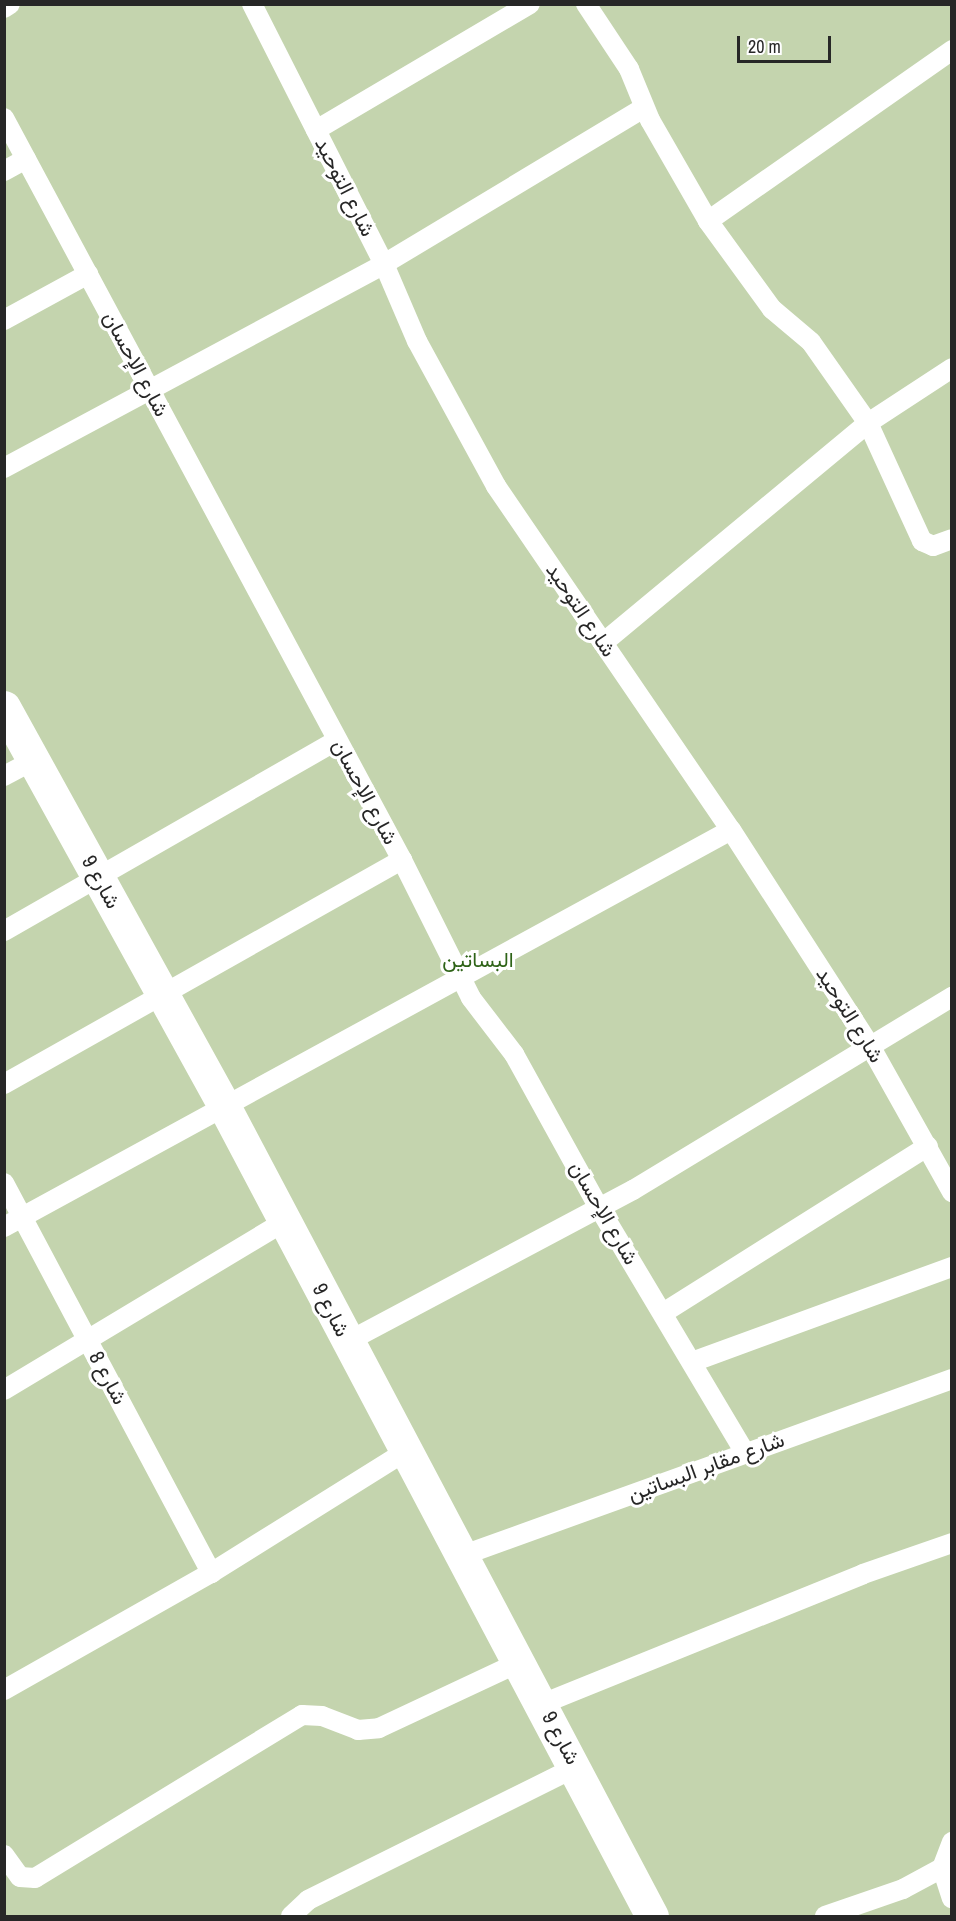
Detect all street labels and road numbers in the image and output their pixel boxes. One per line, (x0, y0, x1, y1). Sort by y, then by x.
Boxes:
street label: شارع التوحيد (309, 133, 381, 241)
street label: شارع الإحسان (98, 307, 174, 421)
street label: شارع التوحيد (540, 558, 622, 662)
street label: شارع الإحسان (327, 735, 403, 849)
street label: شارع 9 (76, 851, 126, 913)
street label: شارع التوحيد (811, 963, 889, 1067)
street label: شارع الإحسان (564, 1157, 644, 1269)
street label: شارع 9 (307, 1279, 355, 1341)
street label: شارع 8 (84, 1347, 132, 1409)
street label: شارع مقابر البساتين (624, 1427, 788, 1507)
street label: شارع 9 (537, 1707, 585, 1769)

